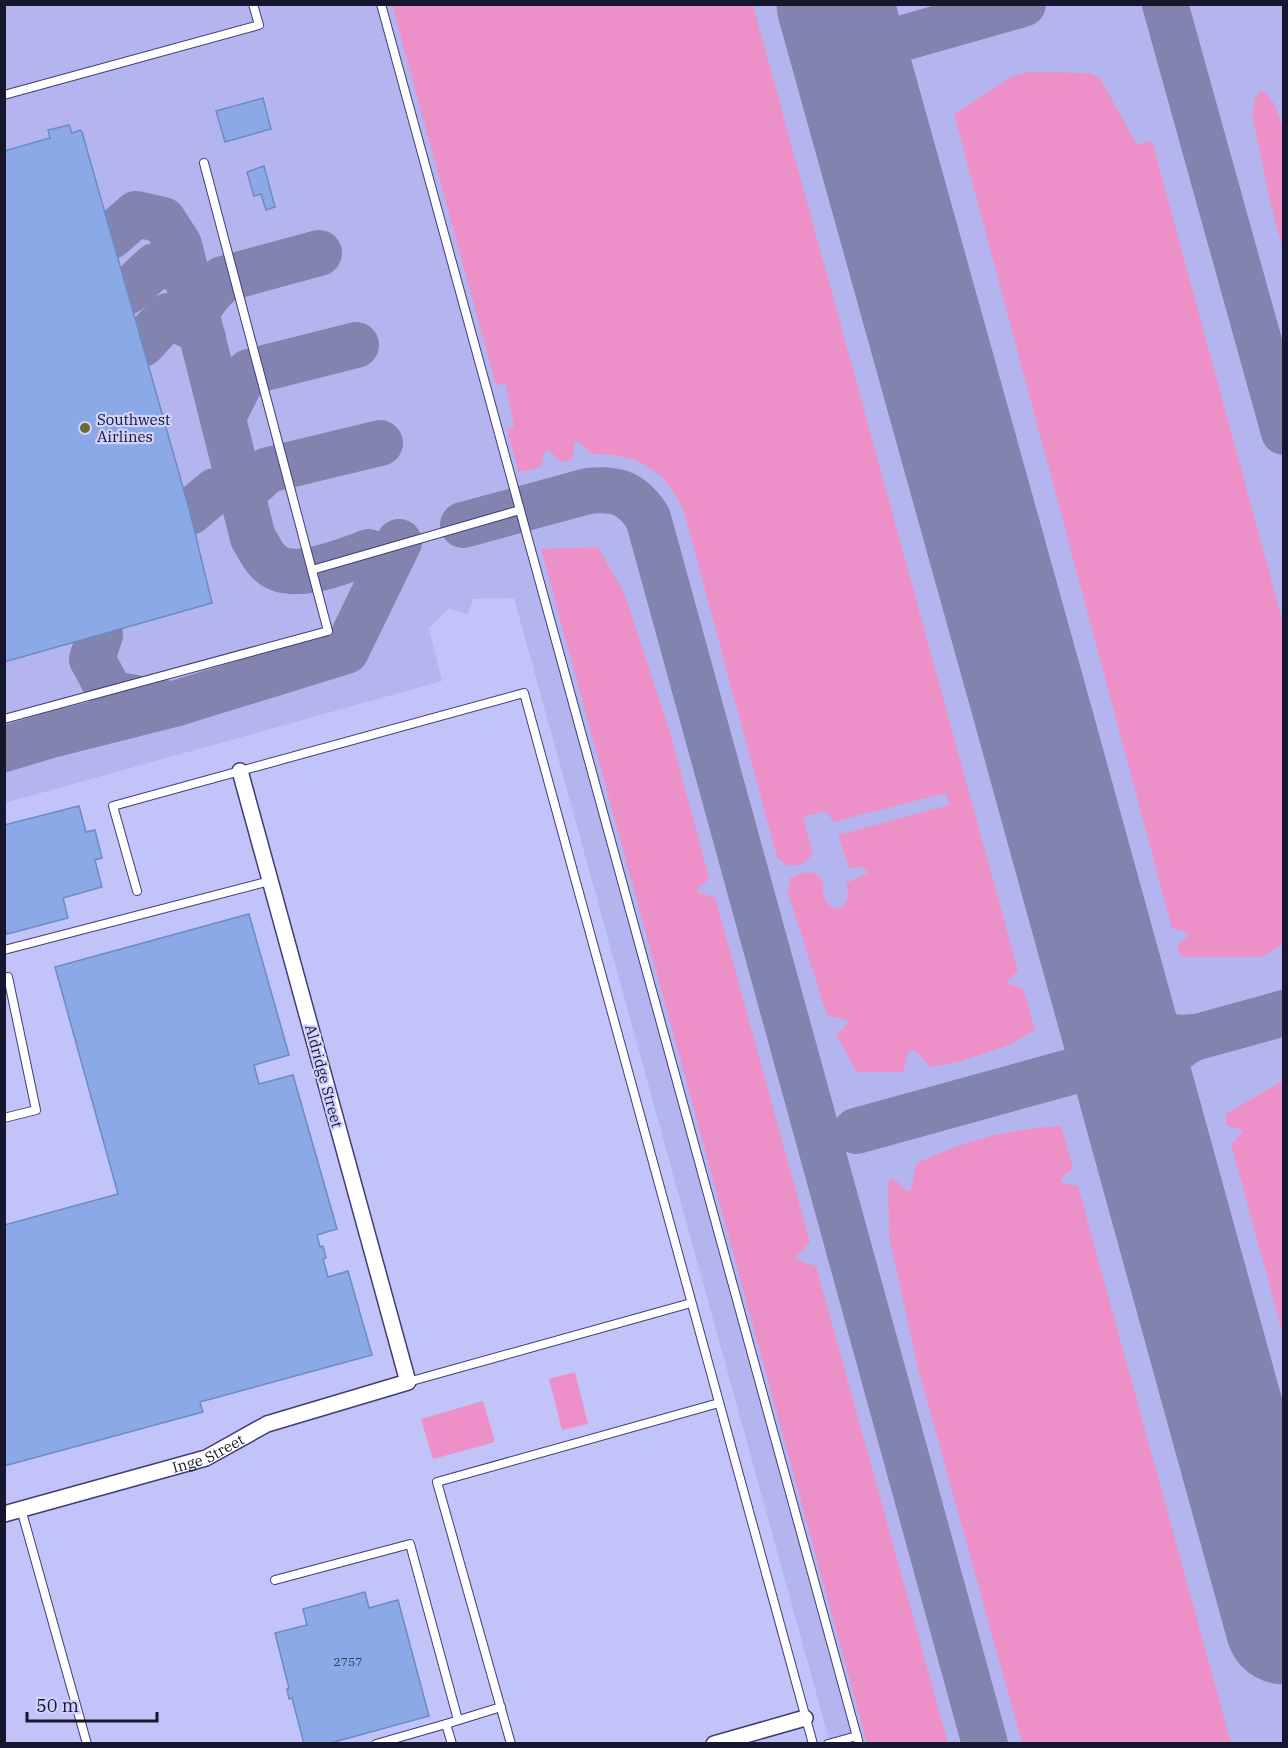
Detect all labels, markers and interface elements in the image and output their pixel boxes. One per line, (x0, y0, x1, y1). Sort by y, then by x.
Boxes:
place label: Southwest Airlines (97, 410, 170, 446)
marker: Southwest Airlines (78, 421, 92, 435)
street label: Aldridge Street (301, 1022, 347, 1130)
street label: Inge Street (170, 1429, 247, 1476)
house number: 2757 (334, 1654, 362, 1669)
scale bar (27, 1685, 158, 1723)
text: 50 m (36, 1694, 79, 1717)

